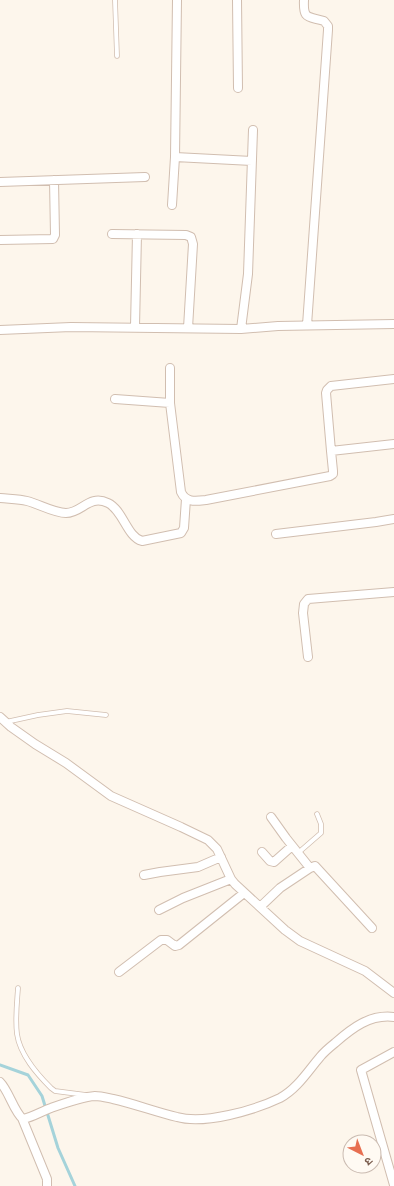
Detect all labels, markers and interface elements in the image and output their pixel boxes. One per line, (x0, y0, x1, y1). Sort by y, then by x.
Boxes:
north arrow (342, 1134, 382, 1174)
text: उ (361, 1153, 376, 1169)

